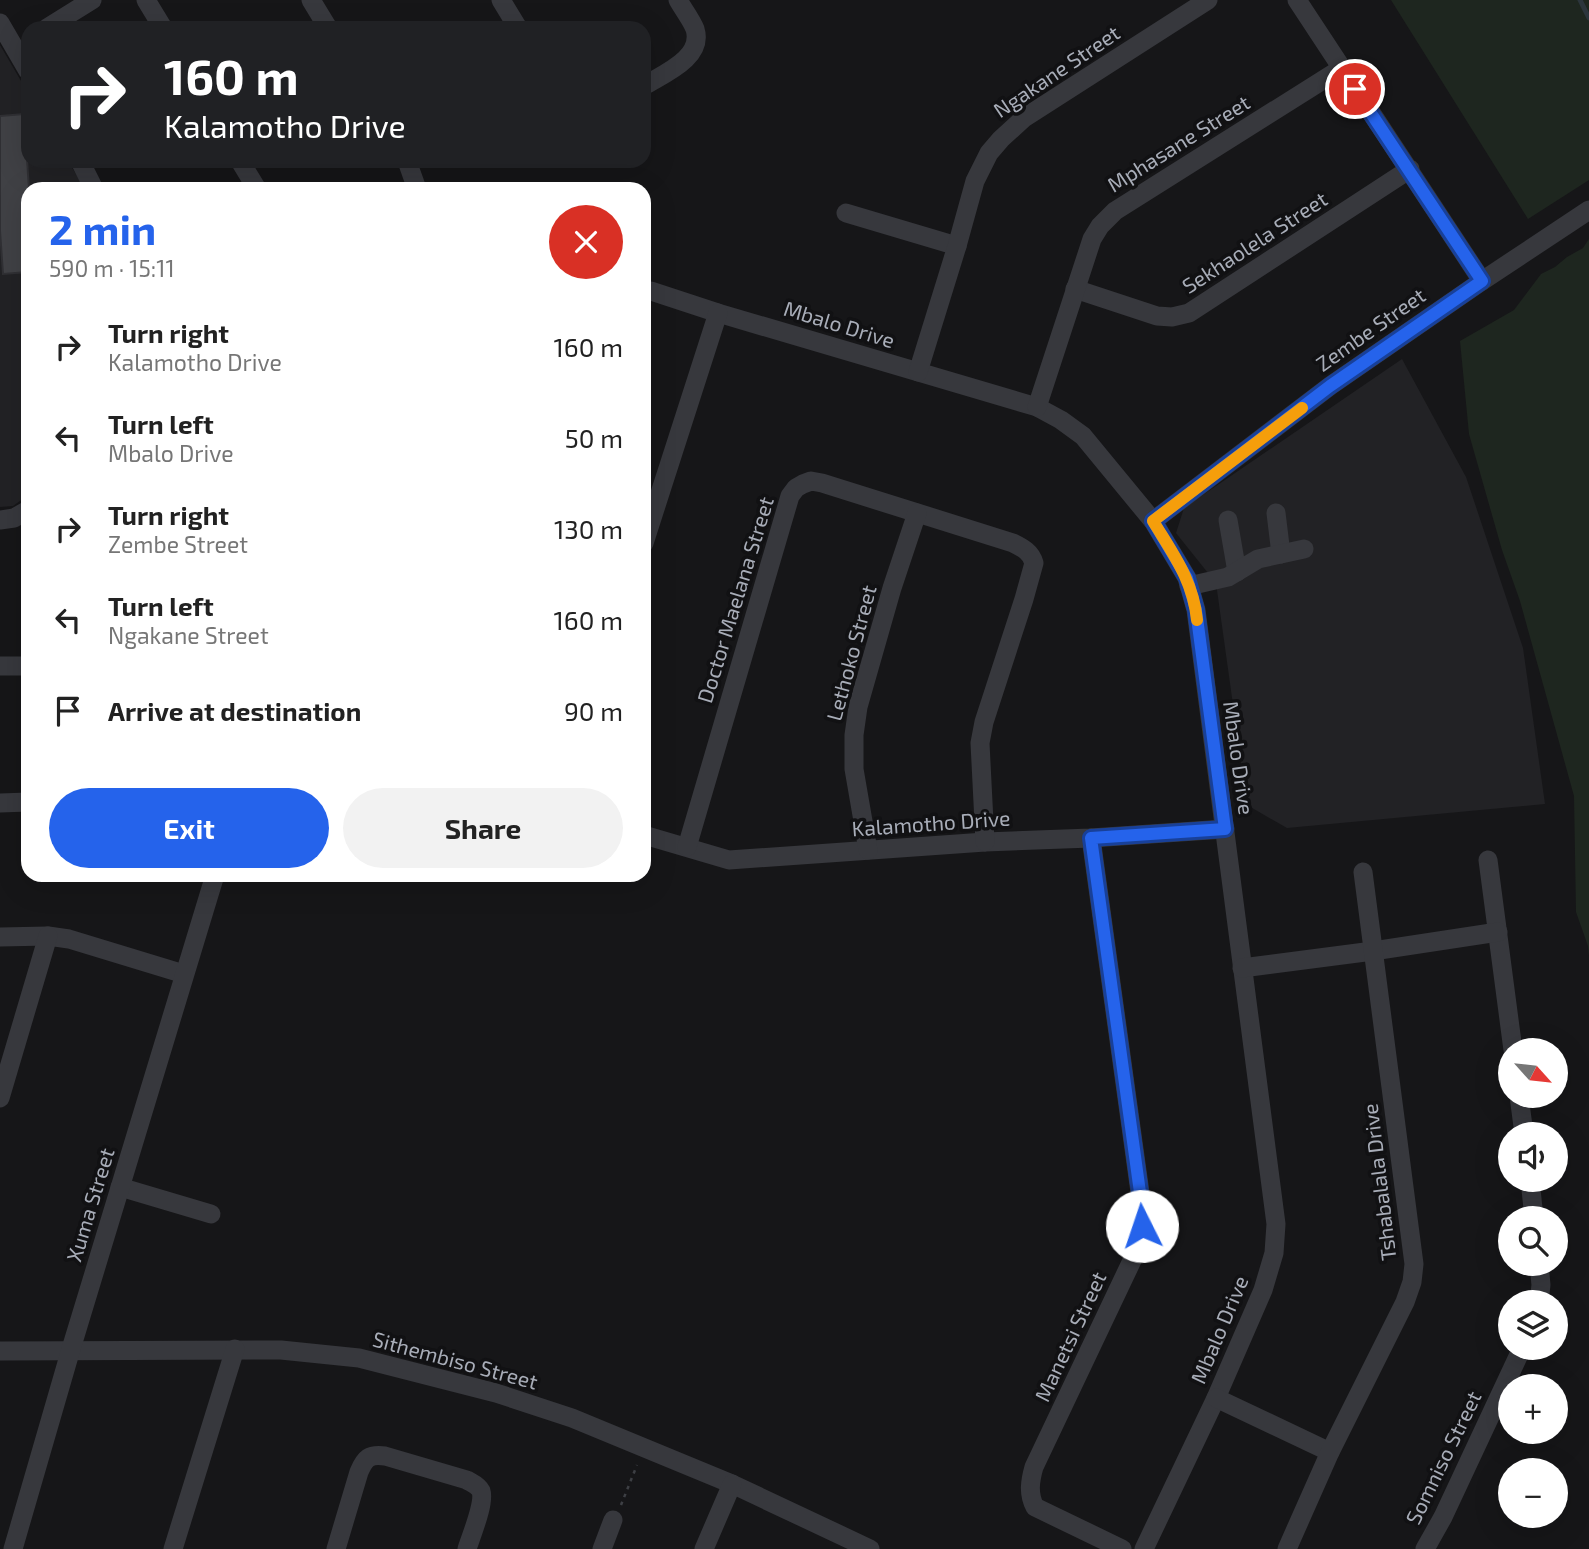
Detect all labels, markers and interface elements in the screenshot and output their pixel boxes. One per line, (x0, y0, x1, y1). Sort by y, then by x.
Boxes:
street label: Ngakane Street (988, 19, 1124, 122)
text: 160 m (164, 46, 299, 105)
icon: right (49, 49, 140, 140)
pin (1325, 59, 1385, 119)
icon: arrive (1336, 70, 1374, 108)
street label: Mphasane Street (1102, 89, 1254, 197)
text: Kalamotho Drive (164, 106, 406, 144)
street label: Sekhaolela Street (1177, 186, 1331, 298)
text: 2 min (49, 203, 156, 253)
button: close (549, 205, 623, 279)
text: 590 m · 15:11 (49, 254, 175, 282)
street label: Zembe Street (1311, 282, 1430, 376)
street label: Mbalo Drive (781, 295, 898, 352)
text: Turn right (108, 317, 229, 348)
icon: right (49, 328, 87, 366)
text: 160 m (554, 331, 623, 362)
text: Kalamotho Drive (108, 348, 282, 376)
text: Turn left (108, 408, 214, 439)
icon: left (49, 419, 87, 457)
text: 50 m (565, 422, 623, 453)
text: Mbalo Drive (108, 439, 234, 467)
street label: Doctor Maelana Street (691, 493, 778, 706)
text: Turn right (108, 499, 229, 530)
icon: right (49, 510, 87, 548)
text: 130 m (554, 513, 623, 544)
text: Zembe Street (108, 530, 248, 558)
street label: Lethoko Street (820, 582, 881, 723)
text: Turn left (108, 590, 214, 621)
icon: left (49, 601, 87, 639)
text: 160 m (554, 604, 623, 635)
text: Ngakane Street (108, 621, 269, 649)
icon: arrive (49, 692, 87, 730)
text: Arrive at destination (108, 695, 361, 726)
text: 90 m (564, 695, 623, 726)
street label: Mbalo Drive (1219, 699, 1260, 816)
button: Exit (49, 788, 329, 868)
button: Share (343, 788, 623, 868)
street label: Kalamotho Drive (851, 804, 1011, 841)
north arrow (1498, 1038, 1568, 1108)
map controls (1498, 1038, 1568, 1528)
street label: Tshabalala Drive (1356, 1102, 1401, 1262)
button: sound (1498, 1122, 1568, 1192)
street label: Xuma Street (60, 1145, 119, 1264)
position arrow (1105, 1189, 1179, 1263)
button: search (1498, 1206, 1568, 1276)
street label: Manetsi Street (1029, 1267, 1111, 1405)
street label: Mbalo Drive (1185, 1272, 1253, 1387)
button: layers (1498, 1290, 1568, 1360)
street label: Sithembiso Street (370, 1326, 541, 1394)
button: + (1498, 1374, 1568, 1444)
street label: Somniso Street (1400, 1387, 1486, 1528)
button: − (1498, 1458, 1568, 1528)

